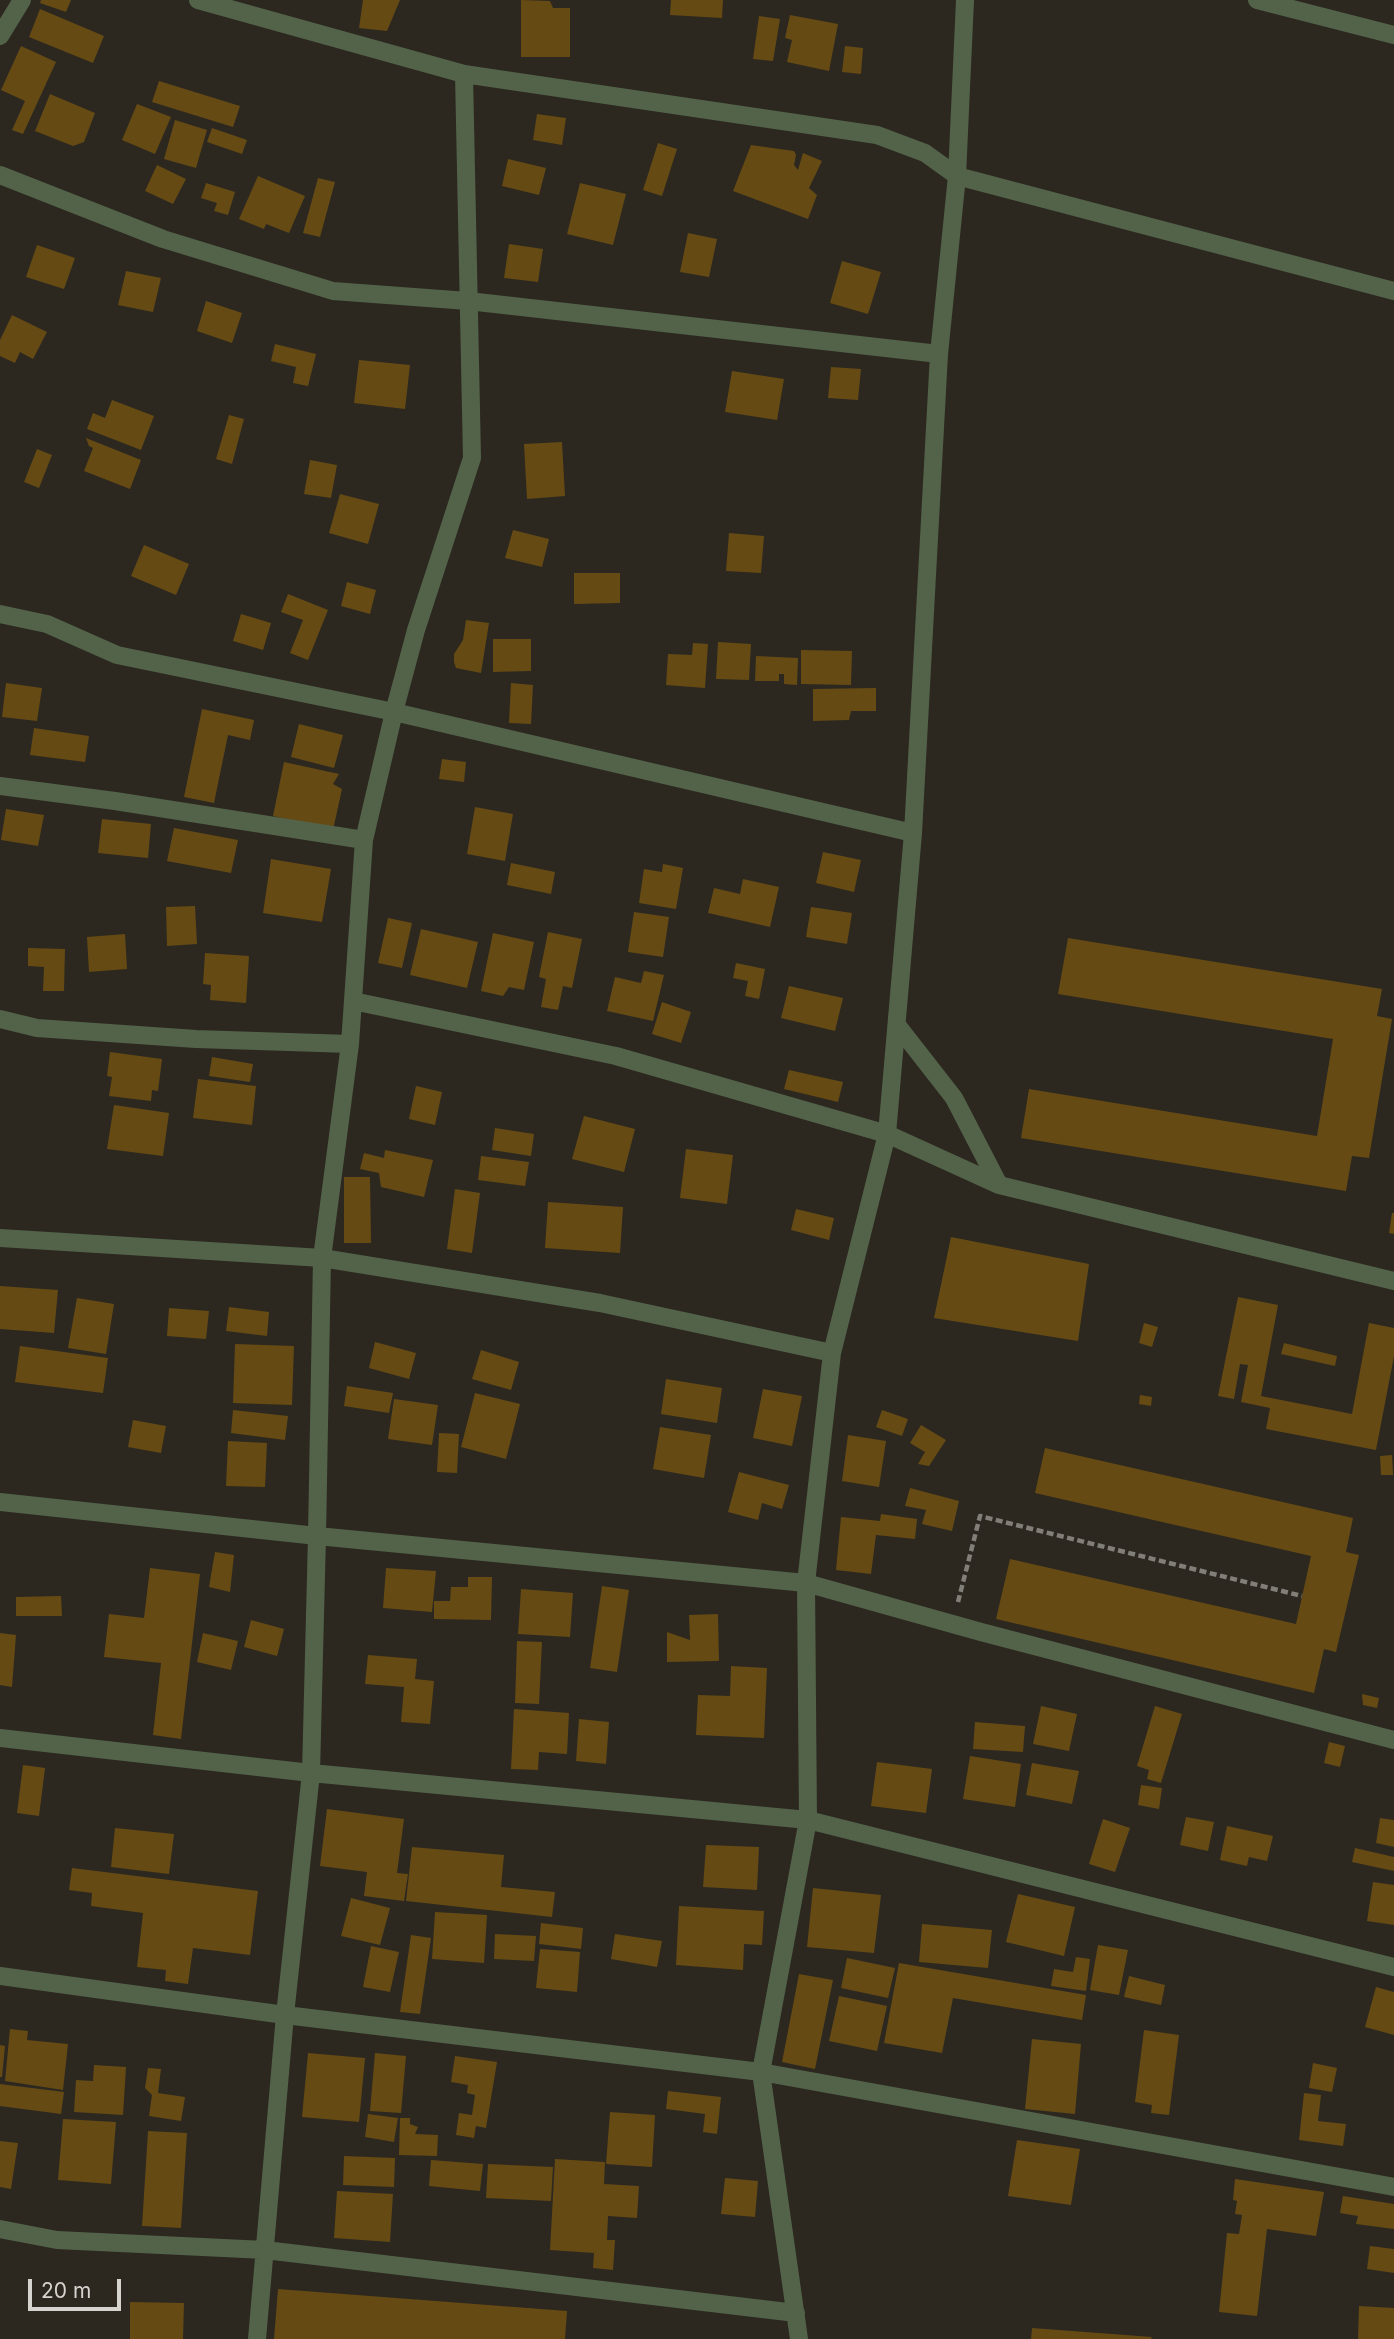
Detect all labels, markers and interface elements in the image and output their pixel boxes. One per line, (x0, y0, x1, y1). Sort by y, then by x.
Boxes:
scale bar (32, 2266, 124, 2310)
text: 20 m (41, 2278, 91, 2303)

